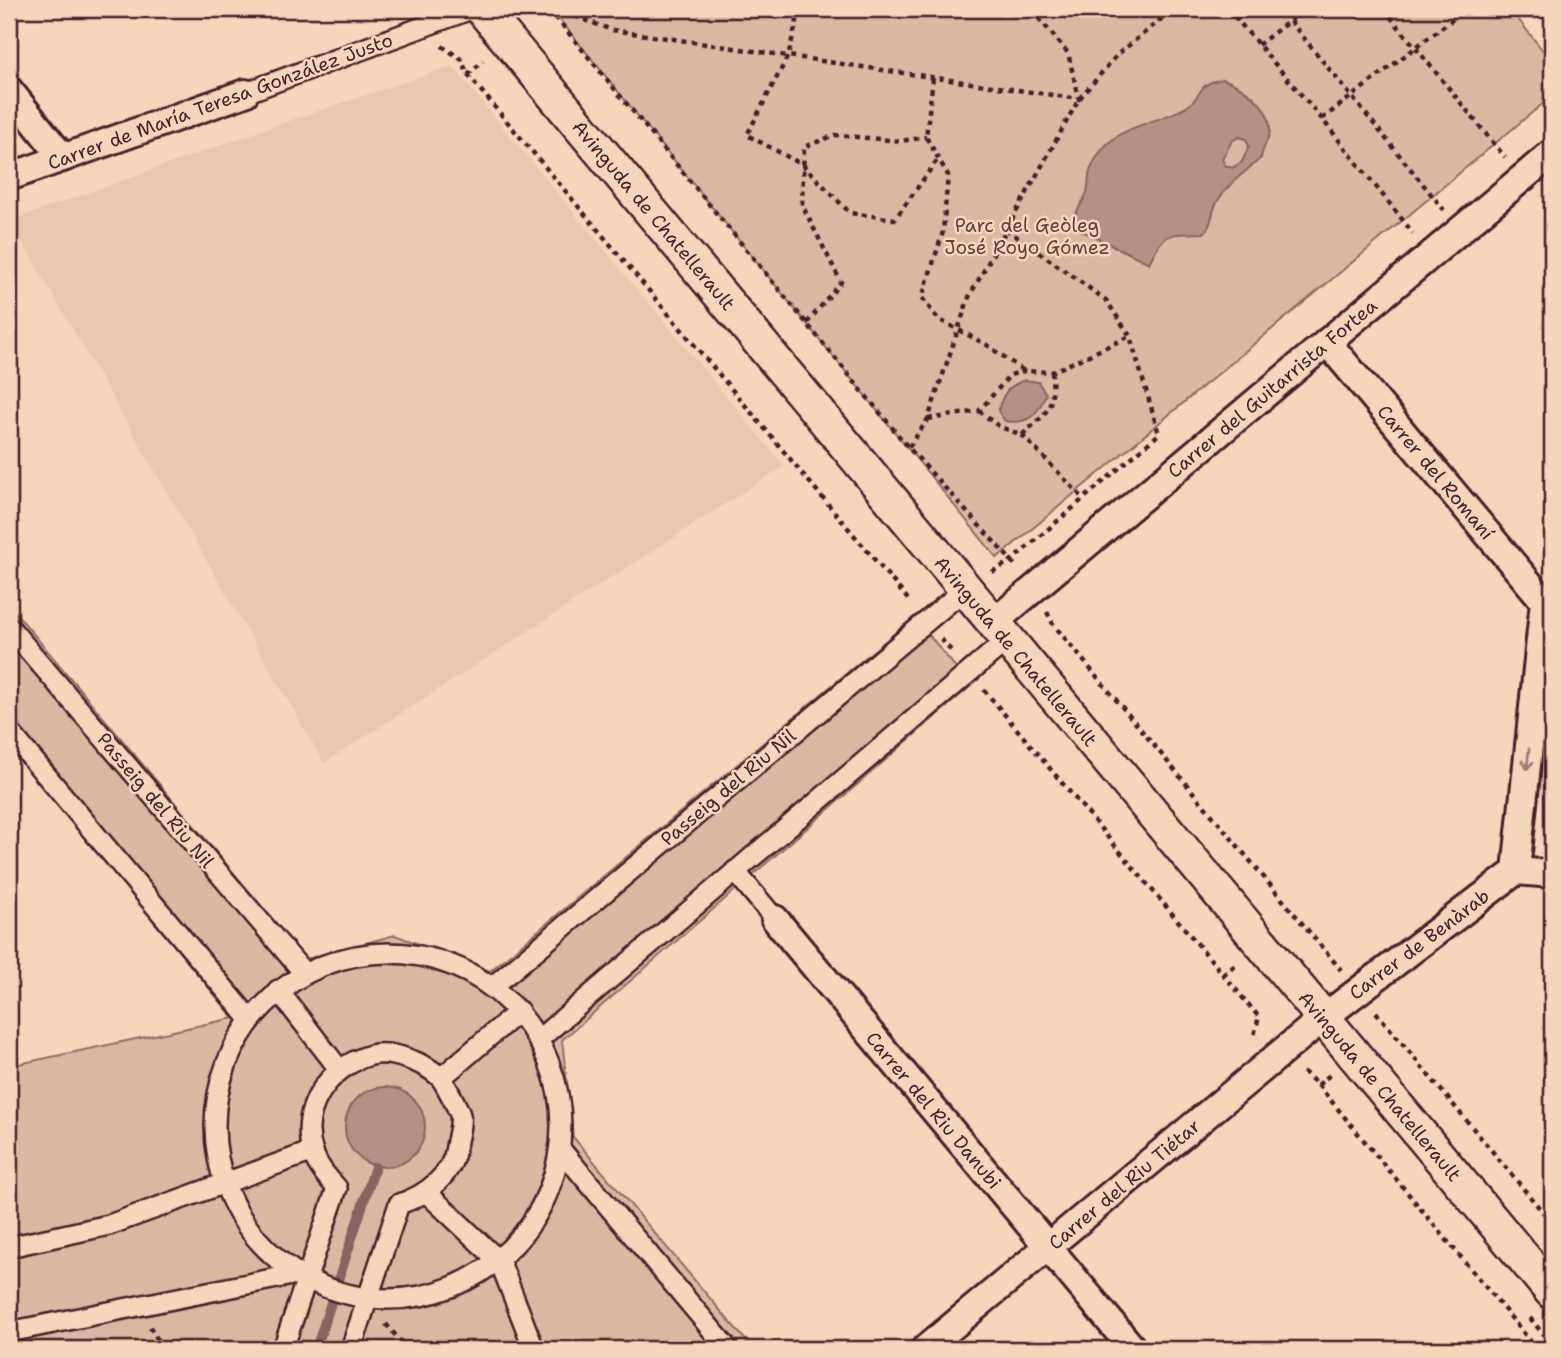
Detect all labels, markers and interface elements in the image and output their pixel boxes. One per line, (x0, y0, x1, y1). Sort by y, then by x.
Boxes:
street label: Carrer de María Teresa González Justo (44, 27, 396, 176)
street label: Avinguda de Chatellerault (567, 115, 741, 316)
park label: Parc del Geòleg José Royo Gómez (944, 213, 1110, 260)
street label: Carrer del Guitarrista Fortea (1162, 293, 1382, 484)
street label: Carrer del Romaní (1372, 400, 1500, 545)
street label: Avinguda de Chatellerault (929, 551, 1103, 752)
street label: Passeig del Riu Nil (655, 723, 801, 851)
street label: Passeig del Riu Nil (92, 727, 220, 873)
one-way arrow (1521, 747, 1534, 769)
street label: Carrer de Benàrab (1344, 883, 1495, 1005)
street label: Avinguda de Chatellerault (1293, 986, 1467, 1187)
street label: Carrer del Riu Danubi (860, 1026, 1007, 1194)
street label: Carrer del Riu Tiétar (1043, 1113, 1205, 1255)

